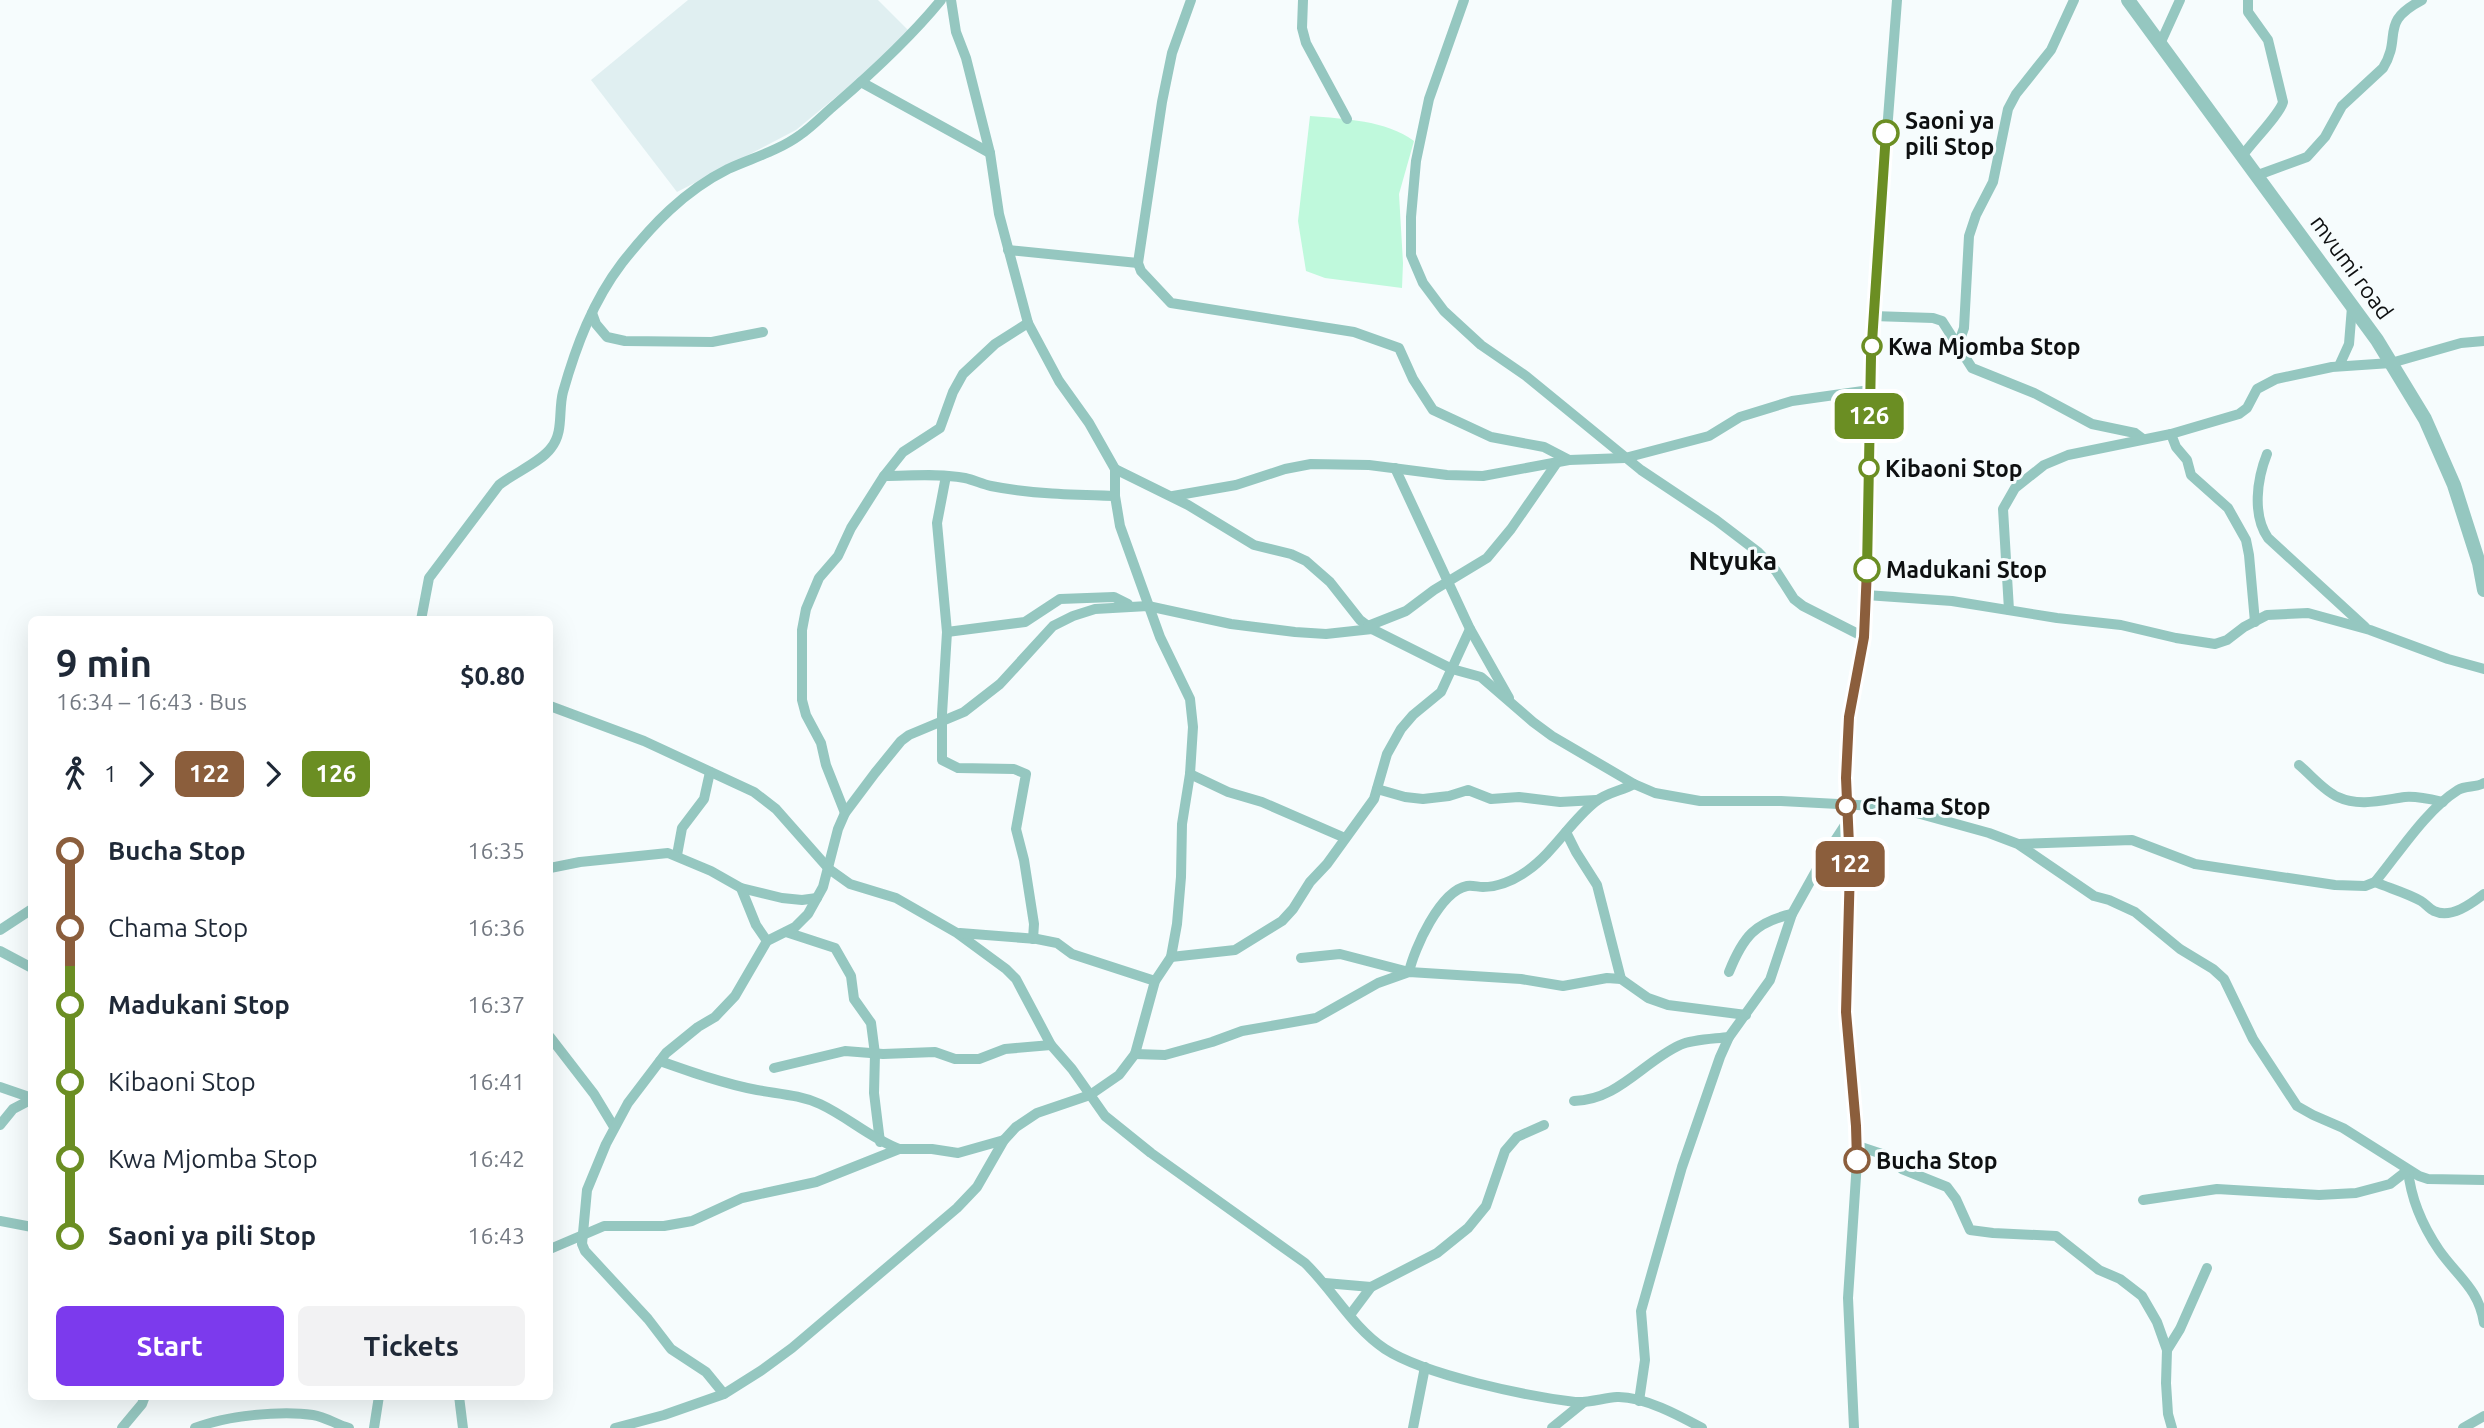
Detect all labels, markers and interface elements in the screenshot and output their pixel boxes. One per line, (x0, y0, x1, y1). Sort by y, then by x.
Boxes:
place label: Saoni ya pili Stop (1905, 108, 1994, 159)
marker: Saoni ya pili Stop (1873, 120, 1899, 146)
street label: mvumi road (2306, 210, 2398, 324)
place label: Kwa Mjomba Stop (1888, 334, 2081, 359)
marker: Kwa Mjomba Stop (1862, 336, 1882, 356)
line badge: 126 (1829, 393, 1909, 439)
text: 126 (1849, 402, 1889, 429)
place label: Kibaoni Stop (1885, 456, 2023, 481)
marker: Kibaoni Stop (1859, 458, 1879, 478)
district label: Ntyuka (1689, 546, 1777, 575)
marker: Madukani Stop (1854, 556, 1880, 582)
place label: Madukani Stop (1886, 557, 2047, 582)
text: 9 min (56, 642, 152, 684)
text: $0.80 (460, 661, 525, 690)
text: 16:34 – 16:43 · Bus (56, 689, 247, 714)
icon: walk (56, 755, 94, 793)
icon: forward (127, 755, 165, 793)
icon: forward (254, 755, 292, 793)
text: 122 (189, 760, 230, 787)
text: 126 (316, 760, 356, 787)
text: 1 (104, 761, 117, 786)
place label: Chama Stop (1862, 794, 1991, 819)
marker: Chama Stop (1836, 796, 1856, 816)
text: Bucha Stop (108, 836, 246, 865)
text: 16:35 (467, 838, 525, 863)
line badge: 122 (1810, 841, 1890, 887)
text: 122 (1830, 850, 1870, 877)
text: Chama Stop (108, 913, 248, 942)
text: 16:36 (467, 915, 525, 940)
text: Madukani Stop (108, 990, 290, 1019)
text: 16:37 (467, 992, 525, 1017)
text: Kibaoni Stop (108, 1067, 256, 1096)
text: 16:41 (467, 1069, 525, 1094)
text: Kwa Mjomba Stop (108, 1144, 318, 1173)
text: 16:42 (467, 1146, 525, 1171)
marker: Bucha Stop (1844, 1147, 1870, 1173)
place label: Bucha Stop (1876, 1148, 1998, 1173)
text: Saoni ya pili Stop (108, 1221, 316, 1250)
text: 16:43 (467, 1223, 525, 1248)
button: Start (56, 1306, 284, 1386)
button: Tickets (298, 1306, 525, 1386)

